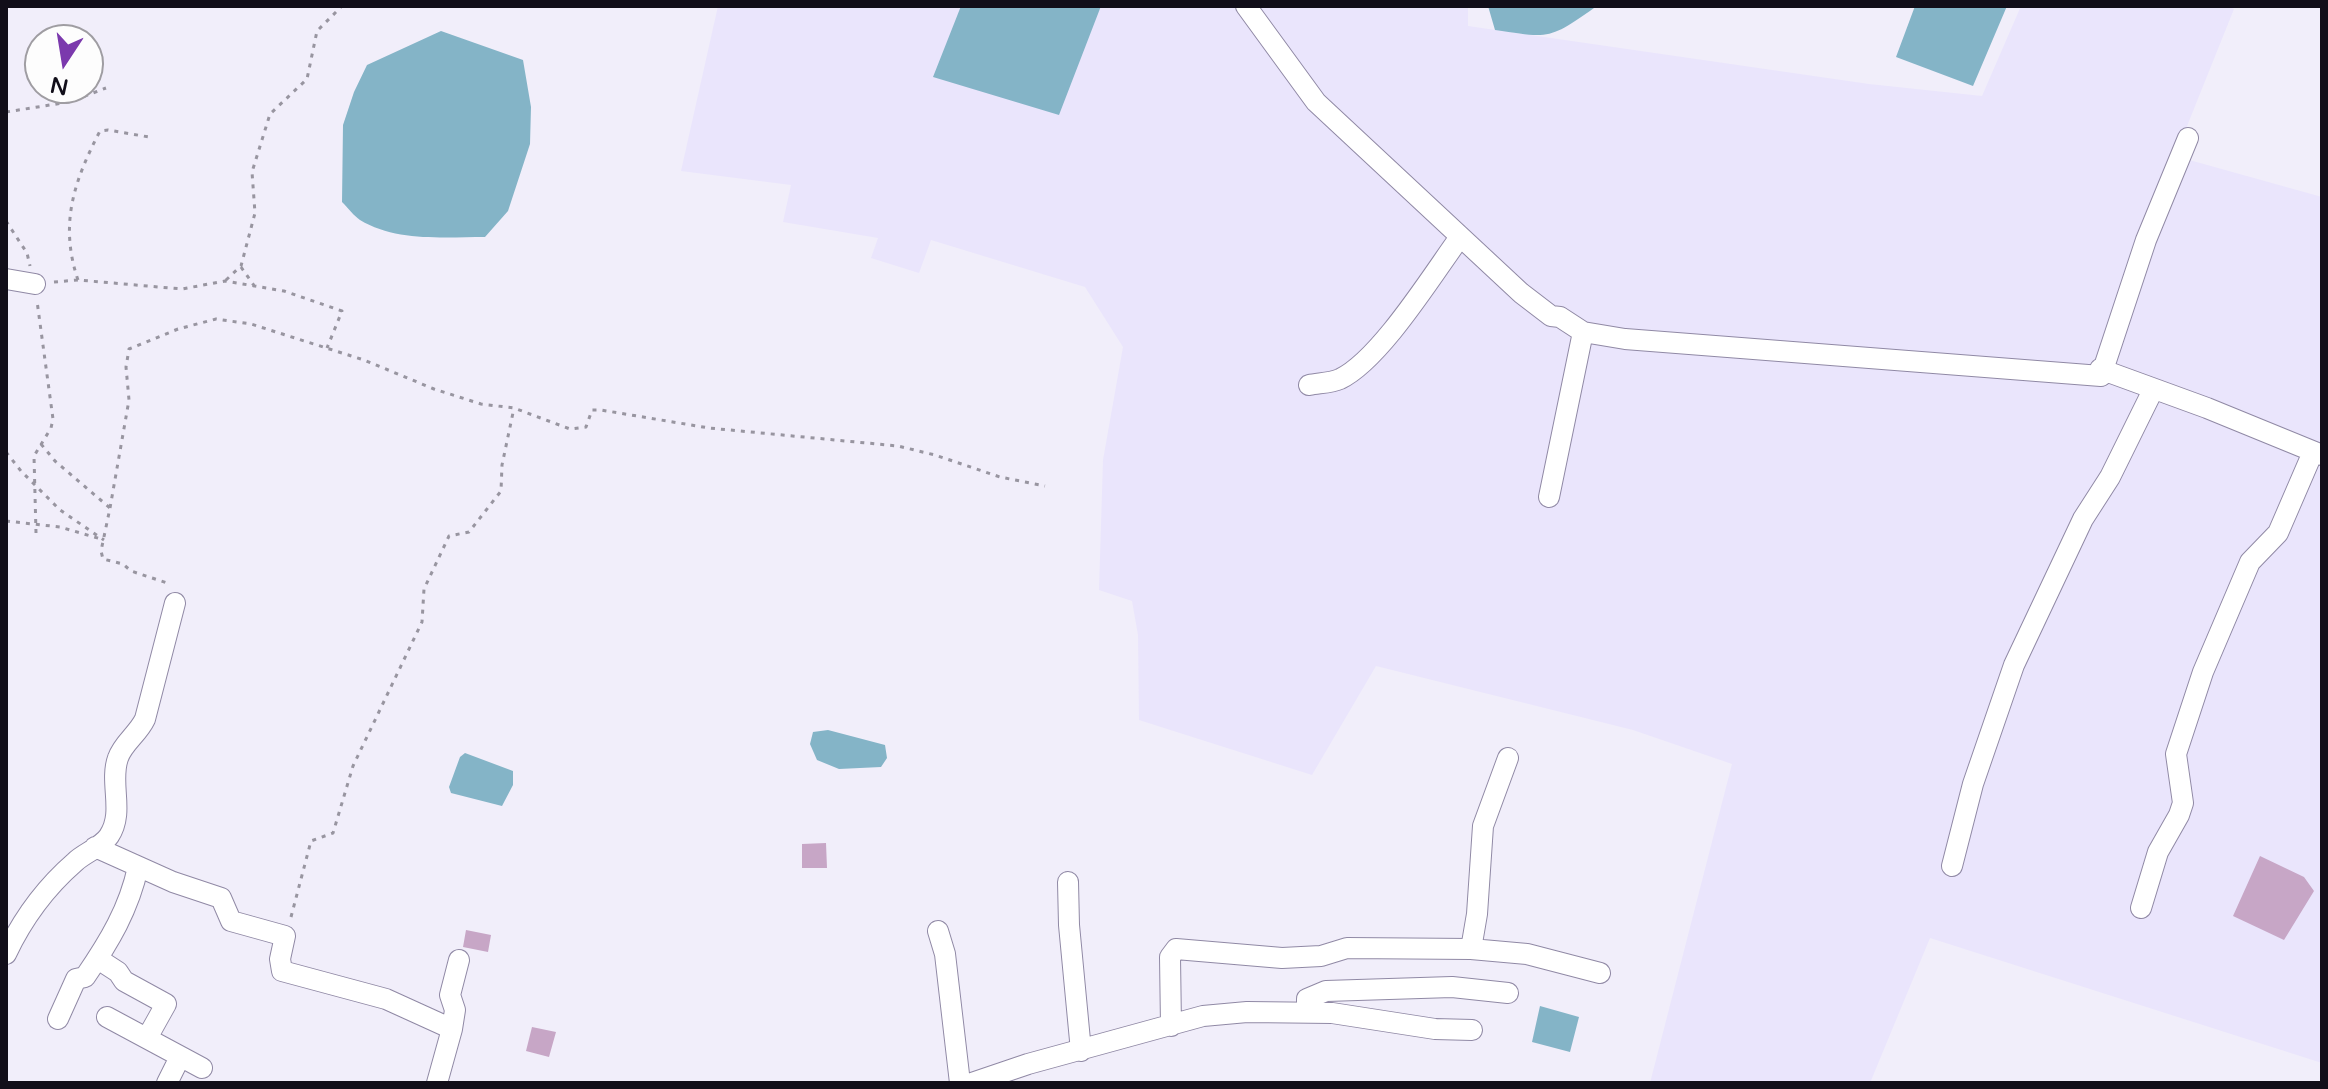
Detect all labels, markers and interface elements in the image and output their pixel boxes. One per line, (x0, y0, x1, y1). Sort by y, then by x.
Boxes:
north arrow (24, 24, 104, 104)
text: N (48, 71, 71, 100)

